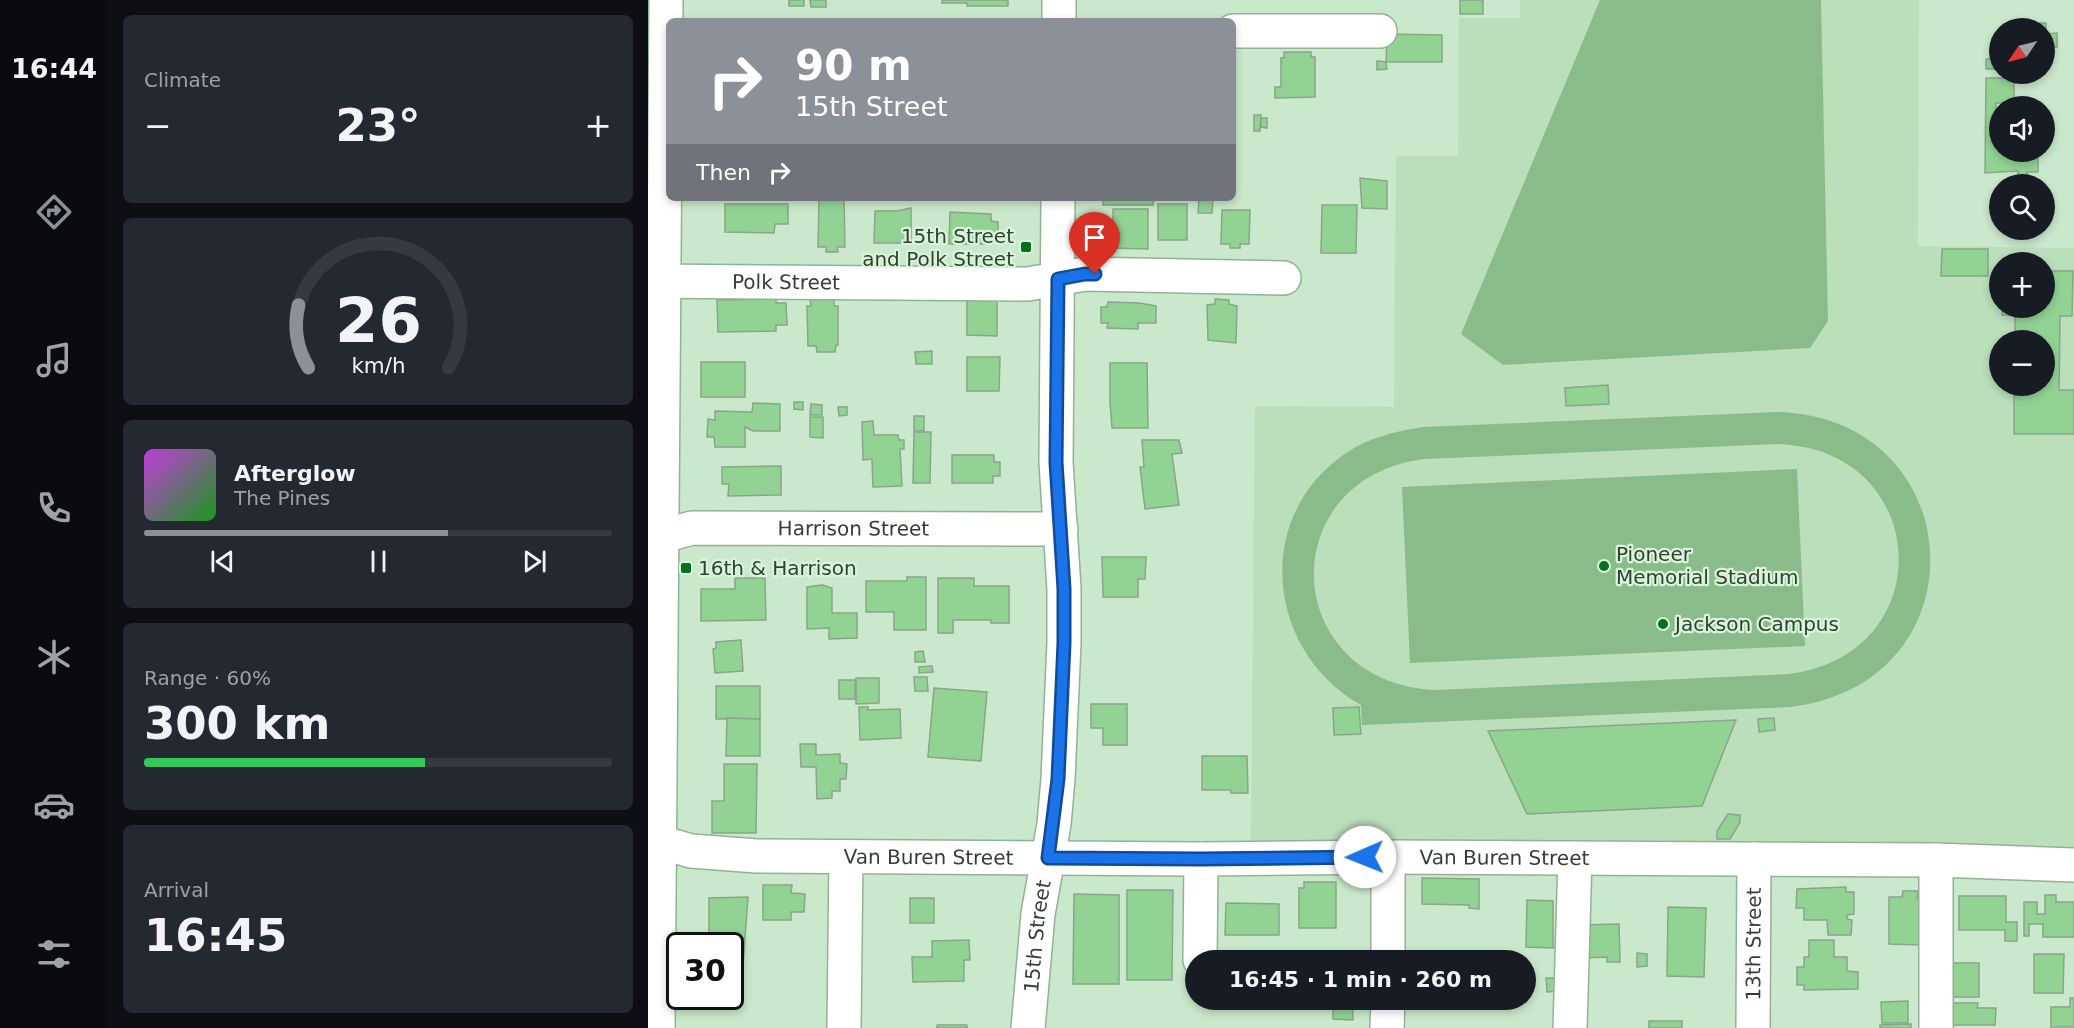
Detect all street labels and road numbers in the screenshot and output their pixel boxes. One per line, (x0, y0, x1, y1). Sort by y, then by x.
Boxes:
street label: Polk Street (732, 270, 840, 295)
street label: Harrison Street (778, 516, 929, 541)
street label: Van Buren Street (843, 845, 1014, 870)
street label: Van Buren Street (1419, 845, 1590, 870)
street label: 15th Street (1019, 878, 1056, 994)
street label: 13th Street (1741, 887, 1766, 1001)

